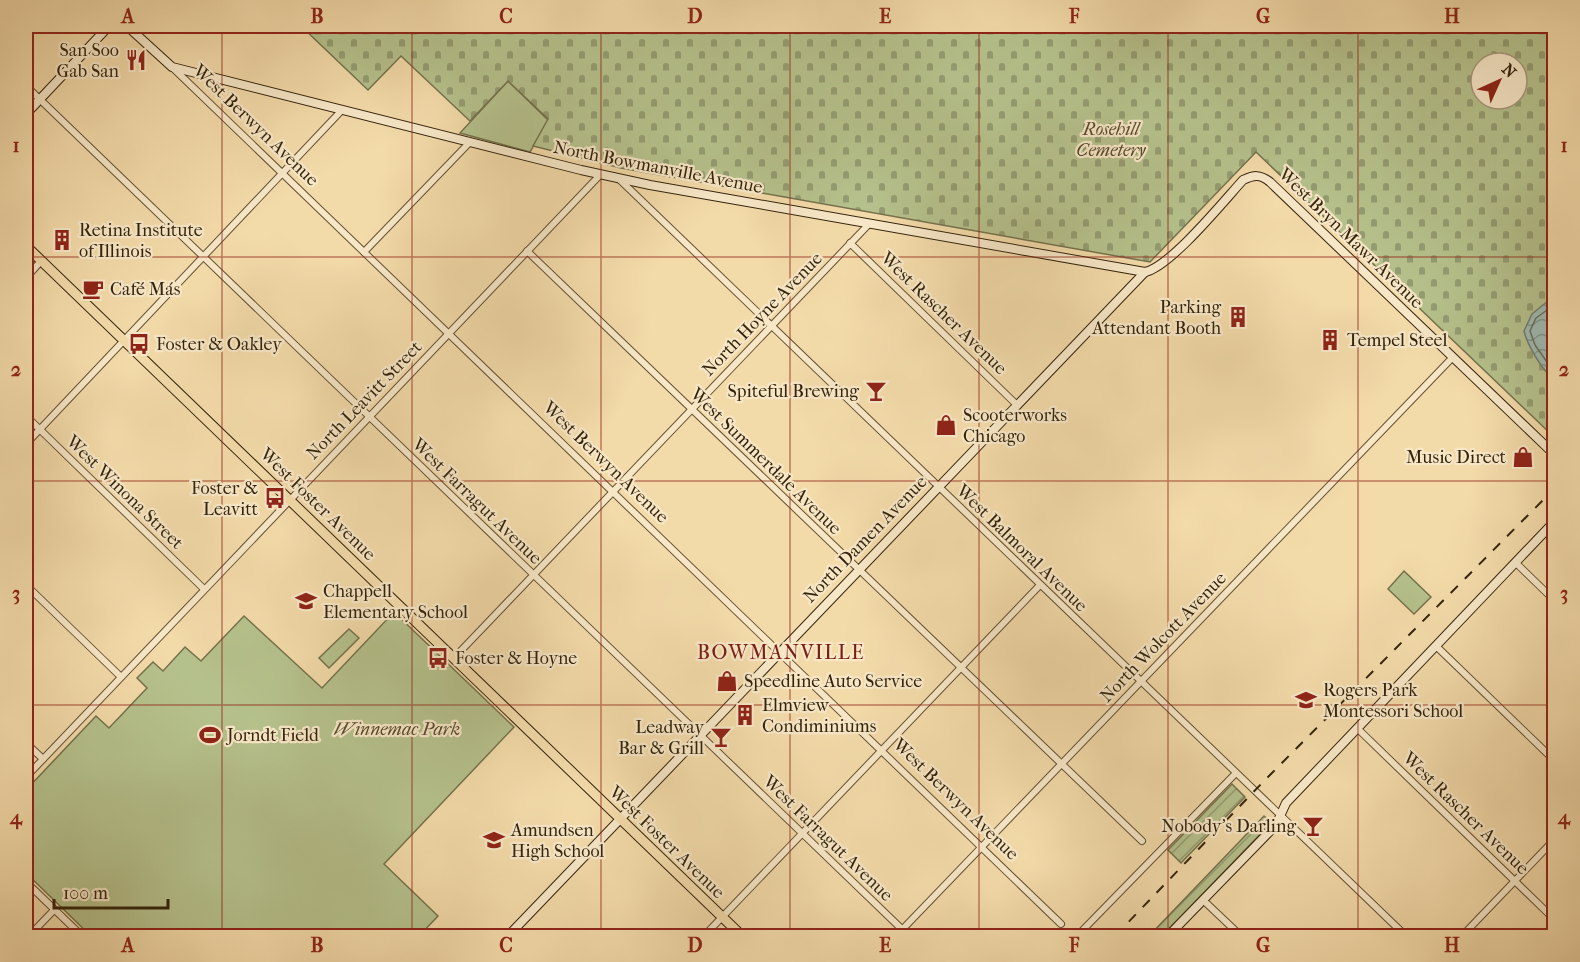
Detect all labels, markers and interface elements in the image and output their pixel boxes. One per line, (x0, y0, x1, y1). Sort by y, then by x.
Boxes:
text: A (120, 5, 136, 28)
text: B (310, 5, 324, 28)
text: C (499, 5, 513, 28)
text: D (687, 5, 703, 28)
text: E (879, 5, 891, 28)
text: F (1068, 5, 1080, 28)
text: G (1256, 5, 1270, 28)
text: H (1444, 5, 1460, 28)
place label: San Soo Gab San (57, 40, 120, 82)
restaurant icon: San Soo Gab San (124, 48, 148, 72)
north arrow (1469, 51, 1529, 111)
street label: West Berwyn Avenue (188, 59, 323, 191)
text: N (1498, 60, 1521, 82)
park label: Rosehill Cemetery (1076, 119, 1146, 161)
text: 1 (12, 134, 20, 157)
text: 1 (1560, 134, 1568, 157)
street label: North Bowmanville Avenue (551, 137, 764, 198)
street label: West Bryn Mawr Avenue (1273, 163, 1427, 313)
place label: Retina Institute of Illinois (79, 220, 203, 262)
building icon: Retina Institute of Illinois (50, 228, 74, 252)
street label: West Rascher Avenue (876, 247, 1011, 379)
street label: North Hoyne Avenue (698, 248, 827, 381)
cafe icon: Café Más (81, 277, 105, 301)
place label: Café Más (110, 279, 181, 300)
place label: Parking Attendant Booth (1091, 297, 1221, 339)
building icon: Parking Attendant Booth (1226, 305, 1250, 329)
building icon: Tempel Steel (1318, 328, 1342, 352)
place label: Tempel Steel (1347, 330, 1447, 351)
bus stop icon: Foster & Oakley (127, 332, 151, 356)
place label: Foster & Oakley (156, 334, 283, 355)
street label: North Leavitt Street (302, 336, 427, 464)
text: 2 (11, 358, 21, 381)
text: 2 (1559, 358, 1569, 381)
bar icon: Spiteful Brewing (864, 379, 888, 403)
place label: Spiteful Brewing (728, 381, 859, 402)
street label: West Summerdale Avenue (685, 383, 846, 539)
street label: West Berwyn Avenue (538, 396, 673, 528)
place label: Scooterworks Chicago (963, 405, 1067, 447)
shop icon: Scooterworks Chicago (934, 413, 958, 437)
street label: West Winona Street (61, 430, 188, 554)
street label: West Farragut Avenue (407, 433, 546, 569)
street label: West Foster Avenue (255, 443, 380, 565)
shop icon: Music Direct (1511, 445, 1535, 469)
place label: Music Direct (1406, 447, 1507, 468)
street label: North Damen Avenue (799, 471, 932, 607)
place label: Foster & Leavitt (191, 478, 259, 520)
street label: West Balmoral Avenue (951, 480, 1092, 616)
bus stop icon: Foster & Leavitt (263, 486, 287, 510)
street label: North Wolcott Avenue (1096, 568, 1231, 707)
place label: Chappell Elementary School (323, 581, 468, 623)
text: 3 (12, 582, 20, 605)
text: 3 (1560, 582, 1568, 605)
school or university icon: Chappell Elementary School (294, 589, 318, 613)
district label: BOWMANVILLE (697, 641, 865, 664)
bus stop icon: Foster & Hoyne (426, 646, 450, 670)
place label: Foster & Hoyne (455, 648, 577, 669)
shop icon: Speedline Auto Service (715, 669, 739, 693)
place label: Speedline Auto Service (744, 671, 922, 692)
place label: Rogers Park Montessori School (1323, 680, 1463, 722)
school or university icon: Rogers Park Montessori School (1294, 688, 1318, 712)
place label: Elmview Condiminiums (762, 695, 877, 737)
building icon: Elmview Condiminiums (733, 703, 757, 727)
place label: Leadway Bar & Grill (618, 717, 705, 759)
park label: Winnemac Park (334, 719, 460, 740)
sports icon: Jorndt Field (198, 723, 222, 747)
place label: Jorndt Field (225, 725, 319, 746)
bar icon: Leadway Bar & Grill (709, 725, 733, 749)
street label: West Berwyn Avenue (888, 733, 1023, 865)
street label: West Rascher Avenue (1398, 747, 1533, 879)
street label: West Farragut Avenue (758, 770, 897, 906)
street label: West Foster Avenue (604, 781, 729, 903)
text: 4 (9, 806, 23, 830)
text: 4 (1557, 806, 1571, 830)
bar icon: Nobody's Darling (1301, 814, 1325, 838)
place label: Nobody's Darling (1161, 816, 1296, 837)
place label: Amundsen High School (510, 820, 604, 862)
school or university icon: Amundsen High School (482, 828, 506, 852)
scale bar (54, 872, 168, 910)
text: 100 m (63, 883, 108, 904)
text: A (120, 934, 136, 957)
text: B (310, 934, 324, 957)
text: C (499, 934, 513, 957)
text: D (687, 934, 703, 957)
text: E (879, 934, 891, 957)
text: F (1068, 934, 1080, 957)
text: G (1256, 934, 1270, 957)
text: H (1444, 934, 1460, 957)

